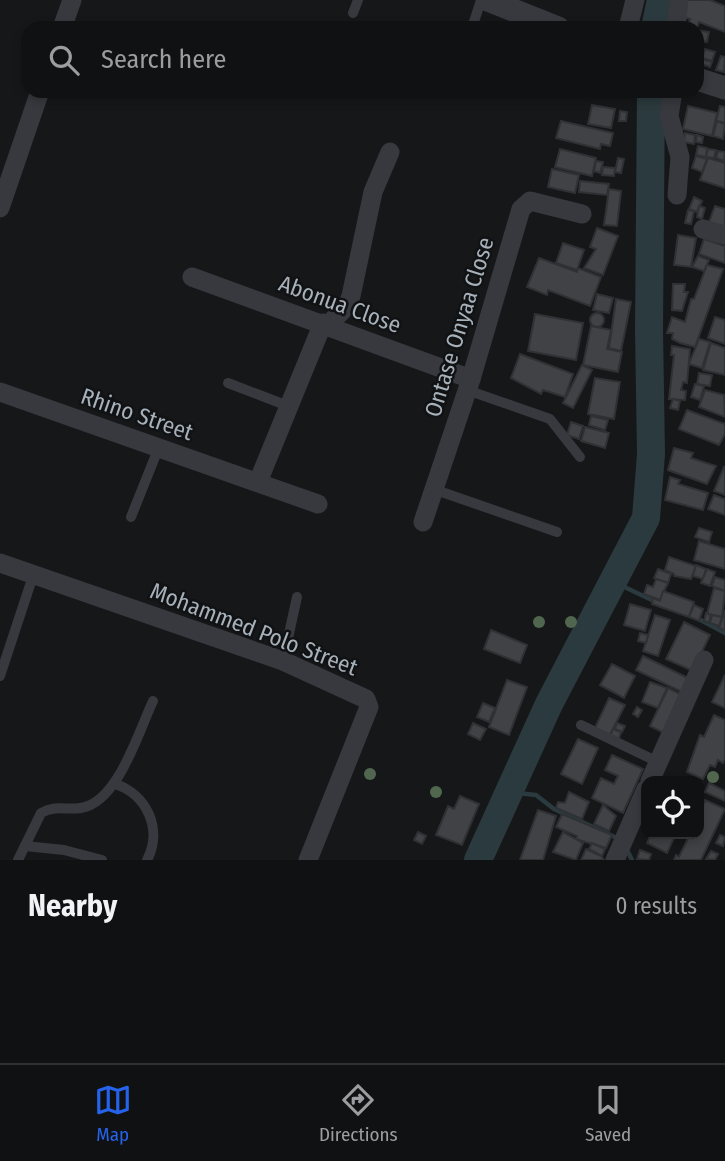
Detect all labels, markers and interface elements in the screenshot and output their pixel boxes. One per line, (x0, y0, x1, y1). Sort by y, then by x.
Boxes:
search box (21, 21, 704, 98)
icon: search (45, 41, 83, 79)
text: Search here (101, 44, 226, 75)
street label: Ontase Onyaa Close (418, 234, 500, 420)
street label: Abonua Close (275, 269, 405, 339)
street label: Rhino Street (77, 382, 197, 446)
street label: Mohammed Polo Street (146, 577, 362, 682)
map controls (641, 776, 704, 839)
button: locate (641, 776, 704, 839)
text: Nearby (28, 888, 117, 924)
text: 0 results (616, 892, 697, 920)
tab: Map (94, 1081, 132, 1146)
tab: Directions (319, 1081, 398, 1146)
tab: Saved (585, 1081, 631, 1146)

